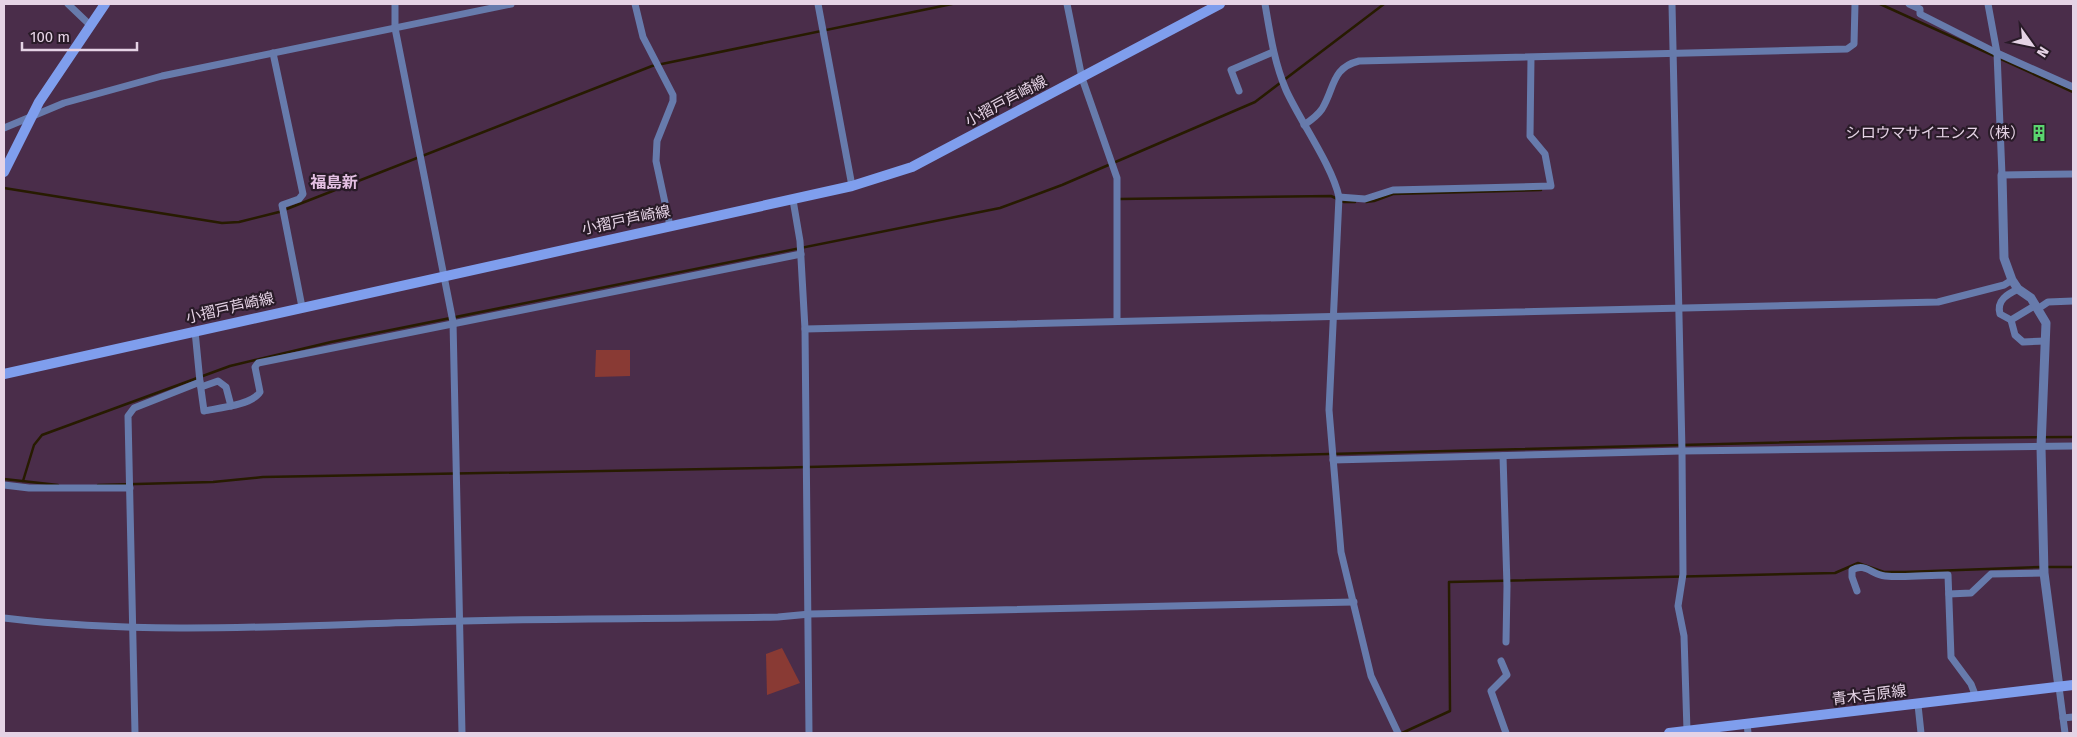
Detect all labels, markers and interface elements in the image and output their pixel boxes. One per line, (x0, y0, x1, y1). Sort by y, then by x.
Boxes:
scale bar (22, 20, 138, 52)
north arrow (2007, 20, 2057, 70)
text: 100 m (30, 28, 70, 46)
text: N (2033, 43, 2052, 60)
street label: 小摺戸芦崎線 (962, 72, 1050, 130)
building icon: シロウマサイエンス（株） (2029, 123, 2049, 143)
place label: シロウマサイエンス（株） (1845, 124, 2025, 142)
district label: 福島新 (310, 173, 358, 192)
street label: 小摺戸芦崎線 (580, 202, 672, 238)
street label: 小摺戸芦崎線 (184, 289, 276, 327)
street label: 青木吉原線 (1831, 681, 1907, 709)

